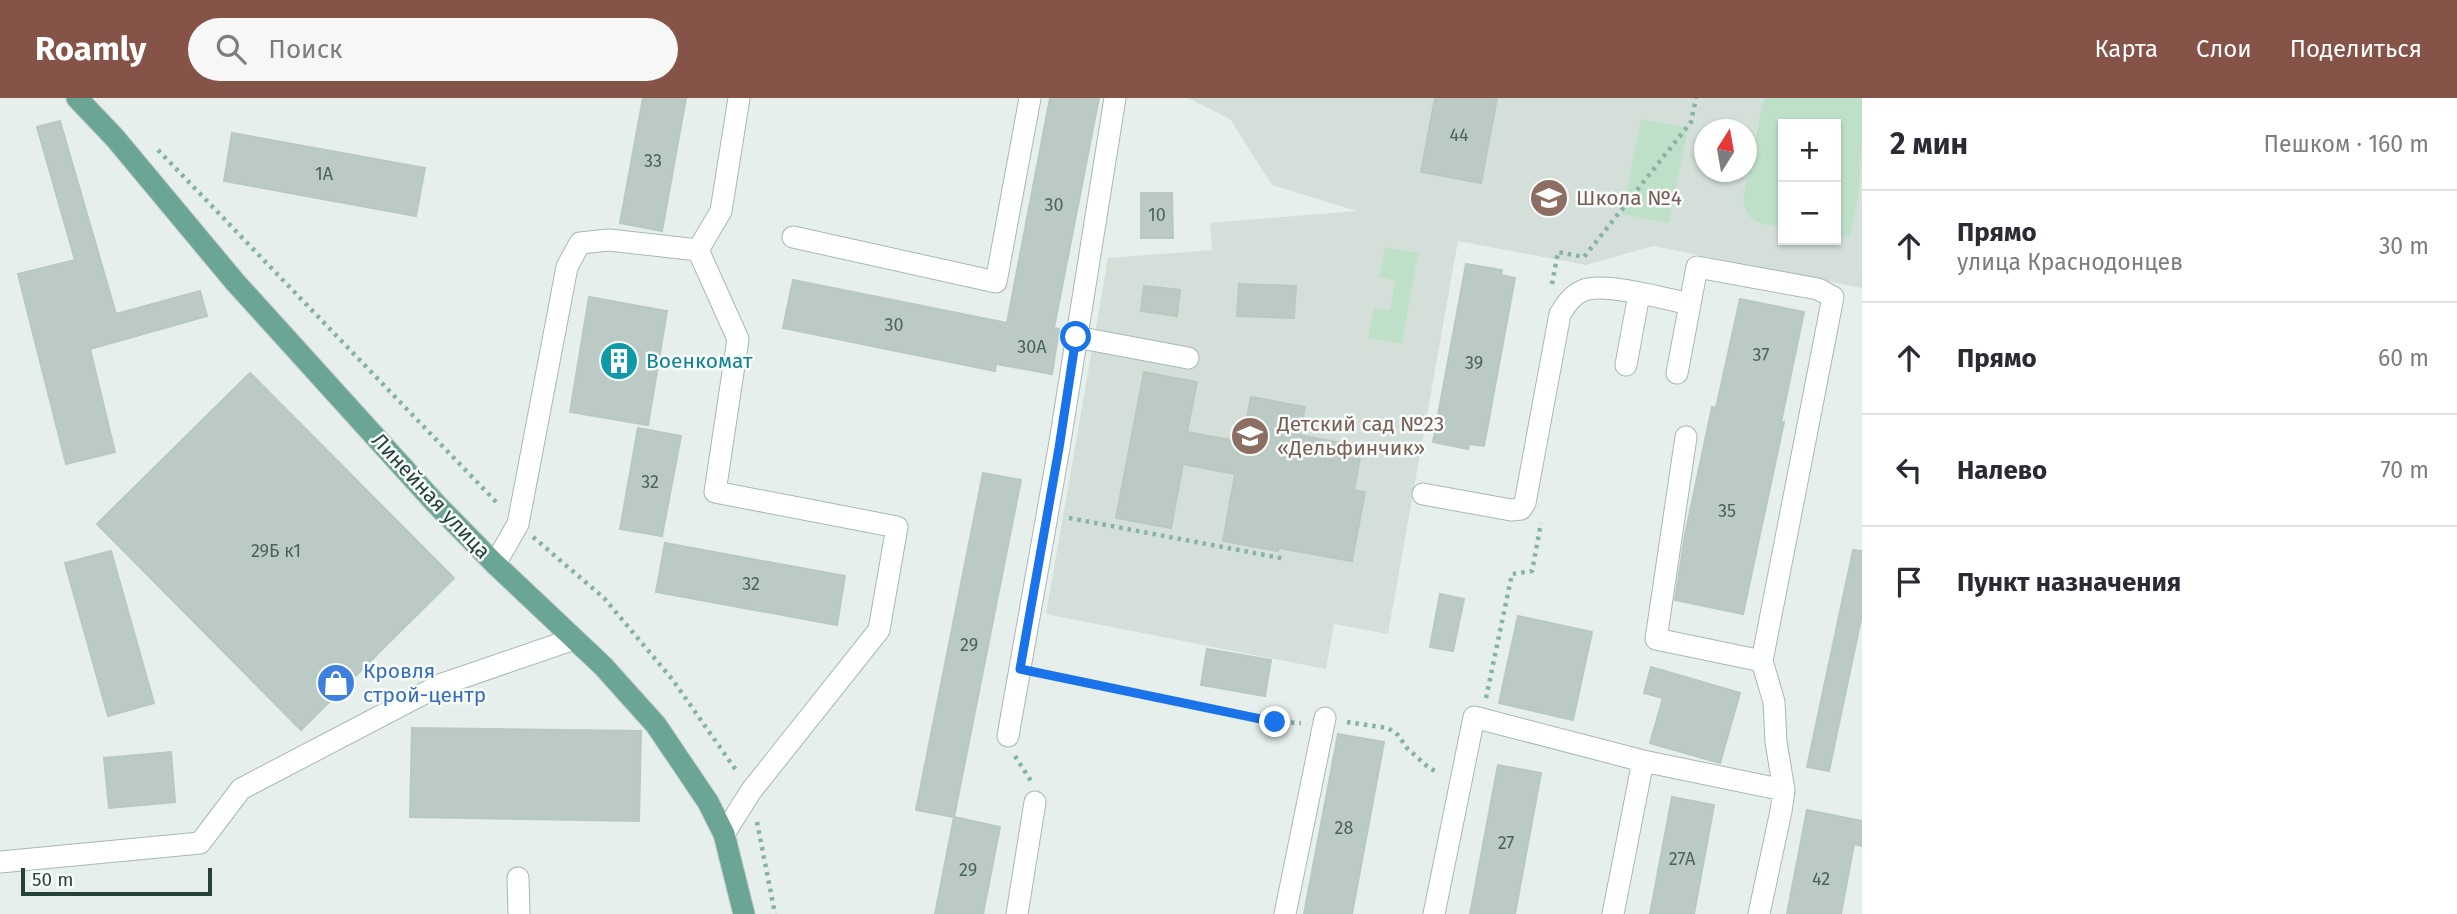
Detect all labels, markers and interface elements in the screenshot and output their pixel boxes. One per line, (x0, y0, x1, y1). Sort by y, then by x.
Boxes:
search box (188, 18, 678, 81)
text: Roamly (35, 29, 146, 69)
icon: search (212, 30, 250, 68)
text: Поиск (268, 34, 343, 65)
text: Карта (2094, 35, 2158, 63)
text: Слои (2196, 35, 2252, 63)
text: Поделиться (2290, 35, 2422, 63)
north arrow (1694, 119, 1757, 182)
map controls (1778, 119, 1841, 245)
button: + (1778, 119, 1841, 182)
house number: 44 (1449, 124, 1469, 146)
text: 2 мин (1890, 126, 1968, 162)
text: Пешком · 160 m (2263, 130, 2429, 158)
house number: 33 (644, 150, 662, 172)
house number: 1А (315, 163, 334, 185)
school or university icon: Школа №4 (1528, 177, 1570, 219)
button: − (1778, 182, 1841, 245)
place label: Школа №4 (1576, 185, 1682, 211)
house number: 30 (1044, 194, 1064, 216)
house number: 10 (1148, 204, 1166, 226)
text: Прямо (1957, 217, 2037, 248)
icon: ahead (1890, 227, 1928, 265)
text: 30 m (2379, 232, 2429, 260)
text: улица Краснодонцев (1957, 248, 2183, 276)
house number: 30 (884, 314, 904, 336)
route start (1060, 321, 1091, 352)
house number: 30А (1017, 336, 1047, 358)
icon: ahead (1890, 339, 1928, 377)
building icon: Военкомат (598, 340, 640, 382)
text: Прямо (1957, 343, 2037, 374)
house number: 37 (1753, 344, 1769, 366)
text: 60 m (2378, 344, 2429, 372)
place label: Военкомат (646, 348, 753, 374)
house number: 39 (1465, 352, 1483, 374)
place label: Детский сад №23 «Дельфинчик» (1276, 411, 1444, 461)
school or university icon: Детский сад №23 «Дельфинчик» (1229, 415, 1271, 457)
street label: Линейная улица (366, 428, 496, 564)
icon: left (1890, 451, 1928, 489)
text: Налево (1957, 455, 2047, 486)
text: 70 m (2380, 456, 2429, 484)
house number: 32 (641, 471, 659, 493)
house number: 35 (1718, 500, 1736, 522)
house number: 29Б к1 (251, 540, 301, 562)
icon: arrive (1890, 563, 1928, 601)
text: Пункт назначения (1957, 567, 2181, 598)
house number: 32 (742, 573, 760, 595)
house number: 29 (960, 634, 978, 656)
place label: Кровля строй-центр (363, 658, 486, 708)
shop icon: Кровля строй-центр (315, 662, 357, 704)
route end (1259, 706, 1290, 737)
house number: 28 (1335, 817, 1353, 839)
house number: 27 (1498, 832, 1514, 854)
house number: 27А (1669, 848, 1696, 870)
house number: 29 (959, 859, 977, 881)
scale bar (21, 865, 212, 897)
text: 50 m (32, 868, 73, 891)
house number: 42 (1812, 868, 1830, 890)

